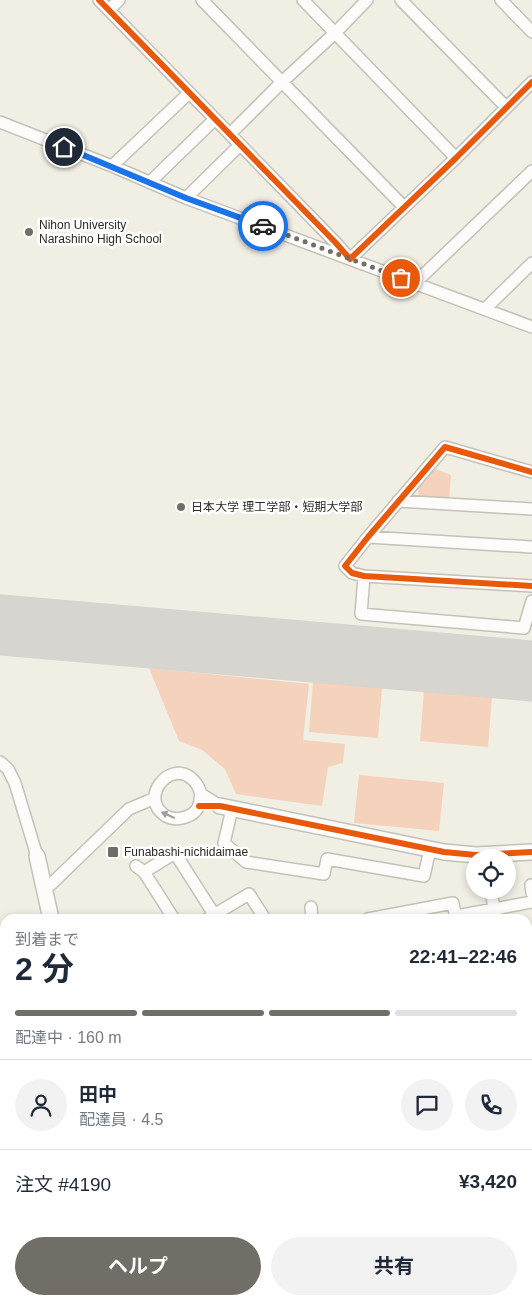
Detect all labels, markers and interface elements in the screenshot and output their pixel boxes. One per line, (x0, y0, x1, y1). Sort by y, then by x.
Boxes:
pin (43, 126, 85, 168)
icon: home (50, 133, 78, 161)
courier (238, 201, 288, 251)
icon: car (249, 212, 277, 240)
place label: Nihon University Narashino High School (39, 218, 162, 246)
marker: Nihon University Narashino High School (23, 226, 35, 238)
pin (380, 257, 422, 299)
icon: bag (387, 264, 415, 292)
place label: 日本大学 理工学部・短期大学部 (191, 500, 362, 514)
marker: 日本大学 理工学部・短期大学部 (175, 501, 187, 513)
one-way arrow (161, 811, 176, 819)
marker: Funabashi-nichidaimae (106, 845, 120, 859)
place label: Funabashi-nichidaimae (124, 845, 248, 859)
map controls (466, 849, 516, 899)
button: locate (466, 849, 516, 899)
text: 到着まで (15, 931, 79, 948)
text: 22:41–22:46 (409, 946, 517, 967)
text: 2 分 (15, 951, 74, 987)
text: 配達中 · 160 m (15, 1029, 122, 1046)
button: person (15, 1079, 67, 1131)
button: chat (401, 1079, 453, 1131)
button: phone (465, 1079, 517, 1131)
text: 田中 (79, 1084, 117, 1105)
text: 配達員 · 4.5 (79, 1111, 163, 1128)
text: ¥3,420 (459, 1171, 517, 1192)
text: 注文 #4190 (15, 1174, 111, 1195)
button: ヘルプ (15, 1237, 261, 1295)
button: 共有 (271, 1237, 517, 1295)

